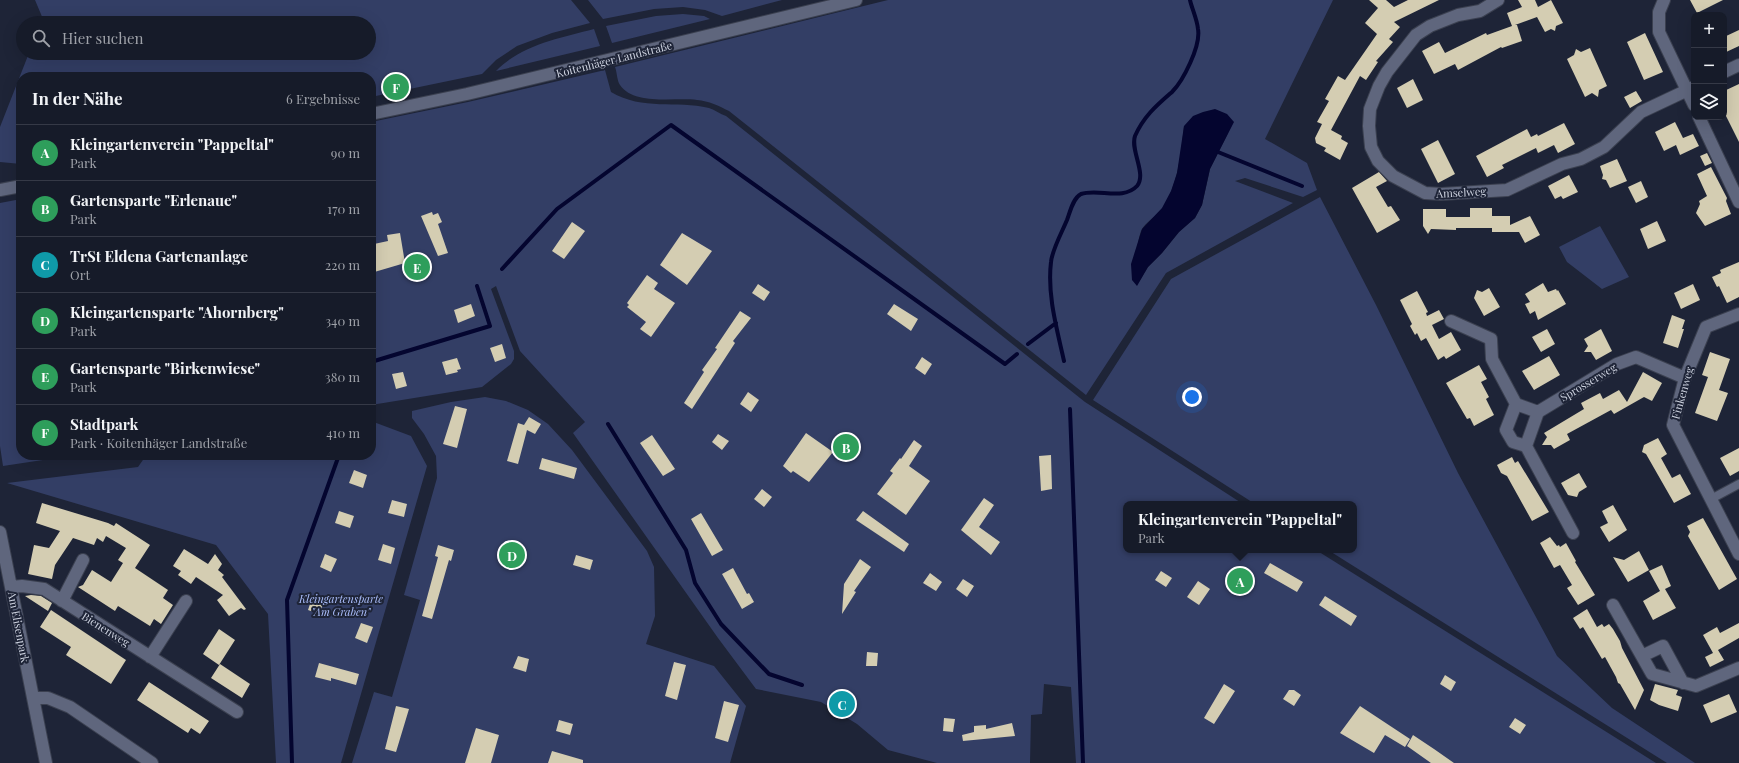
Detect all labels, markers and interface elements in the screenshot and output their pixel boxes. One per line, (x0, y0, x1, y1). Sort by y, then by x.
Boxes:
map controls (1691, 12, 1727, 120)
button: + (1691, 12, 1727, 48)
search box (16, 16, 376, 60)
icon: search (30, 27, 52, 49)
text: Hier suchen (62, 28, 144, 48)
street label: Koitenhäger Landstraße (554, 37, 674, 81)
button: − (1691, 48, 1727, 84)
pin: F (383, 72, 409, 102)
button: layers (1691, 84, 1727, 120)
text: In der Nähe (32, 87, 123, 109)
text: 6 Ergebnisse (286, 90, 360, 107)
text: Kleingartenverein "Pappeltal" (70, 134, 274, 154)
text: A (41, 144, 49, 161)
text: 90 m (331, 144, 360, 161)
text: Park (70, 154, 97, 171)
street label: Amselweg (1435, 183, 1487, 201)
text: Gartensparte "Erlenaue" (70, 190, 237, 210)
text: B (41, 200, 49, 217)
text: 170 m (327, 200, 360, 217)
text: Park (70, 210, 97, 227)
text: TrSt Eldena Gartenanlage (70, 246, 248, 266)
pin: E (404, 252, 430, 282)
text: C (40, 256, 50, 273)
text: 220 m (325, 256, 360, 273)
text: Ort (70, 266, 90, 283)
text: Kleingartensparte "Ahornberg" (70, 302, 284, 322)
text: D (40, 312, 50, 329)
text: 340 m (325, 312, 360, 329)
text: Park (70, 322, 97, 339)
text: Gartensparte "Birkenwiese" (70, 358, 260, 378)
street label: Sprosserweg (1557, 359, 1619, 405)
street label: Finkenweg (1667, 365, 1697, 421)
text: E (41, 368, 49, 385)
text: 380 m (325, 368, 360, 385)
text: Park (70, 378, 97, 395)
your location (1182, 387, 1202, 407)
text: Stadtpark (70, 414, 138, 434)
text: F (41, 424, 49, 441)
text: 410 m (326, 424, 360, 441)
pin: B (833, 432, 859, 462)
text: Park · Koitenhäger Landstraße (70, 434, 247, 451)
popup (1123, 501, 1357, 553)
text: Kleingartenverein "Pappeltal" (1138, 509, 1342, 529)
text: Park (1138, 529, 1165, 546)
pin: D (499, 540, 525, 570)
pin: A (1227, 566, 1253, 596)
street label: Am Elisenpark (5, 589, 33, 664)
park label: Kleingartensparte "Am Graben" (298, 591, 383, 619)
street label: Bienenweg (79, 608, 133, 650)
pin: C (829, 689, 855, 719)

